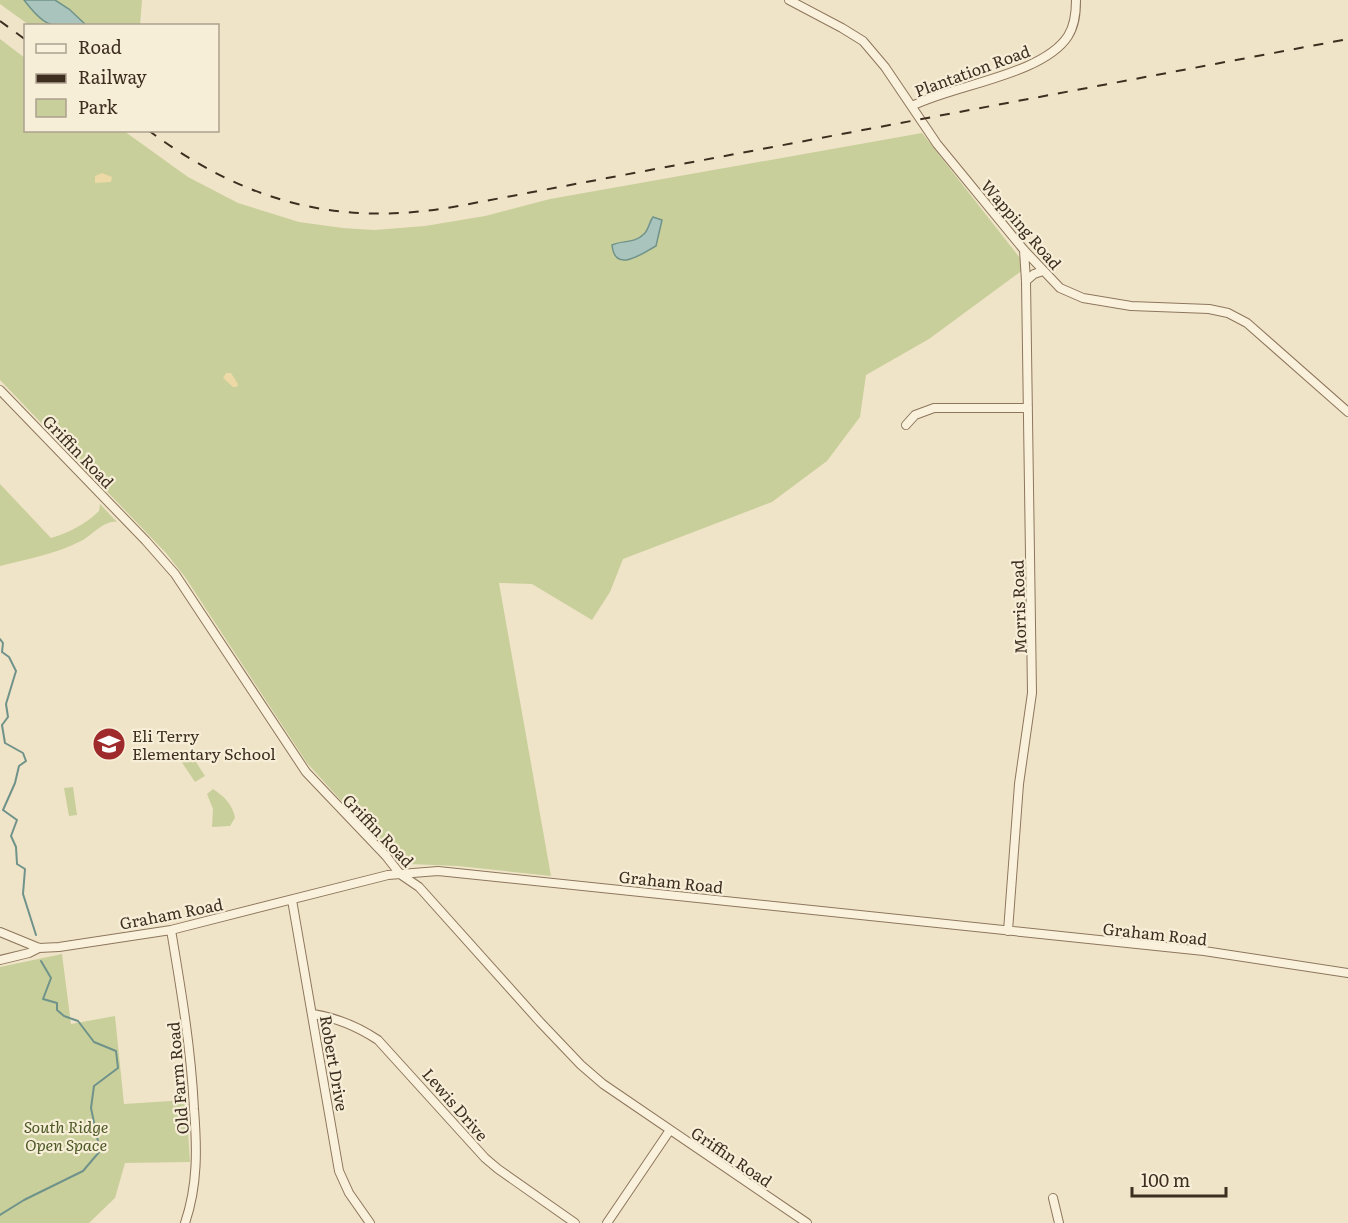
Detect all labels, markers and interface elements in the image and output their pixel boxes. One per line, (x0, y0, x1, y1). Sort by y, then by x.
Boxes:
legend (24, 24, 219, 132)
text: Road (78, 33, 122, 60)
street label: Plantation Road (911, 38, 1033, 102)
text: Railway (78, 63, 147, 90)
text: Park (78, 93, 119, 120)
street label: Wapping Road (976, 174, 1068, 274)
street label: Griffin Road (38, 409, 120, 493)
street label: Morris Road (1004, 559, 1032, 655)
place label: Eli Terry Elementary School (132, 723, 276, 765)
school or university icon: Eli Terry Elementary School (91, 726, 127, 762)
street label: Griffin Road (338, 788, 420, 872)
street label: Graham Road (618, 864, 725, 898)
street label: Graham Road (117, 891, 225, 935)
street label: Graham Road (1102, 916, 1209, 950)
street label: Robert Drive (315, 1013, 355, 1113)
street label: Old Farm Road (160, 1020, 194, 1135)
street label: Lewis Drive (417, 1062, 495, 1146)
park label: South Ridge Open Space (24, 1114, 108, 1156)
street label: Griffin Road (687, 1120, 778, 1192)
scale bar (1132, 1160, 1226, 1198)
text: 100 m (1141, 1166, 1190, 1193)

